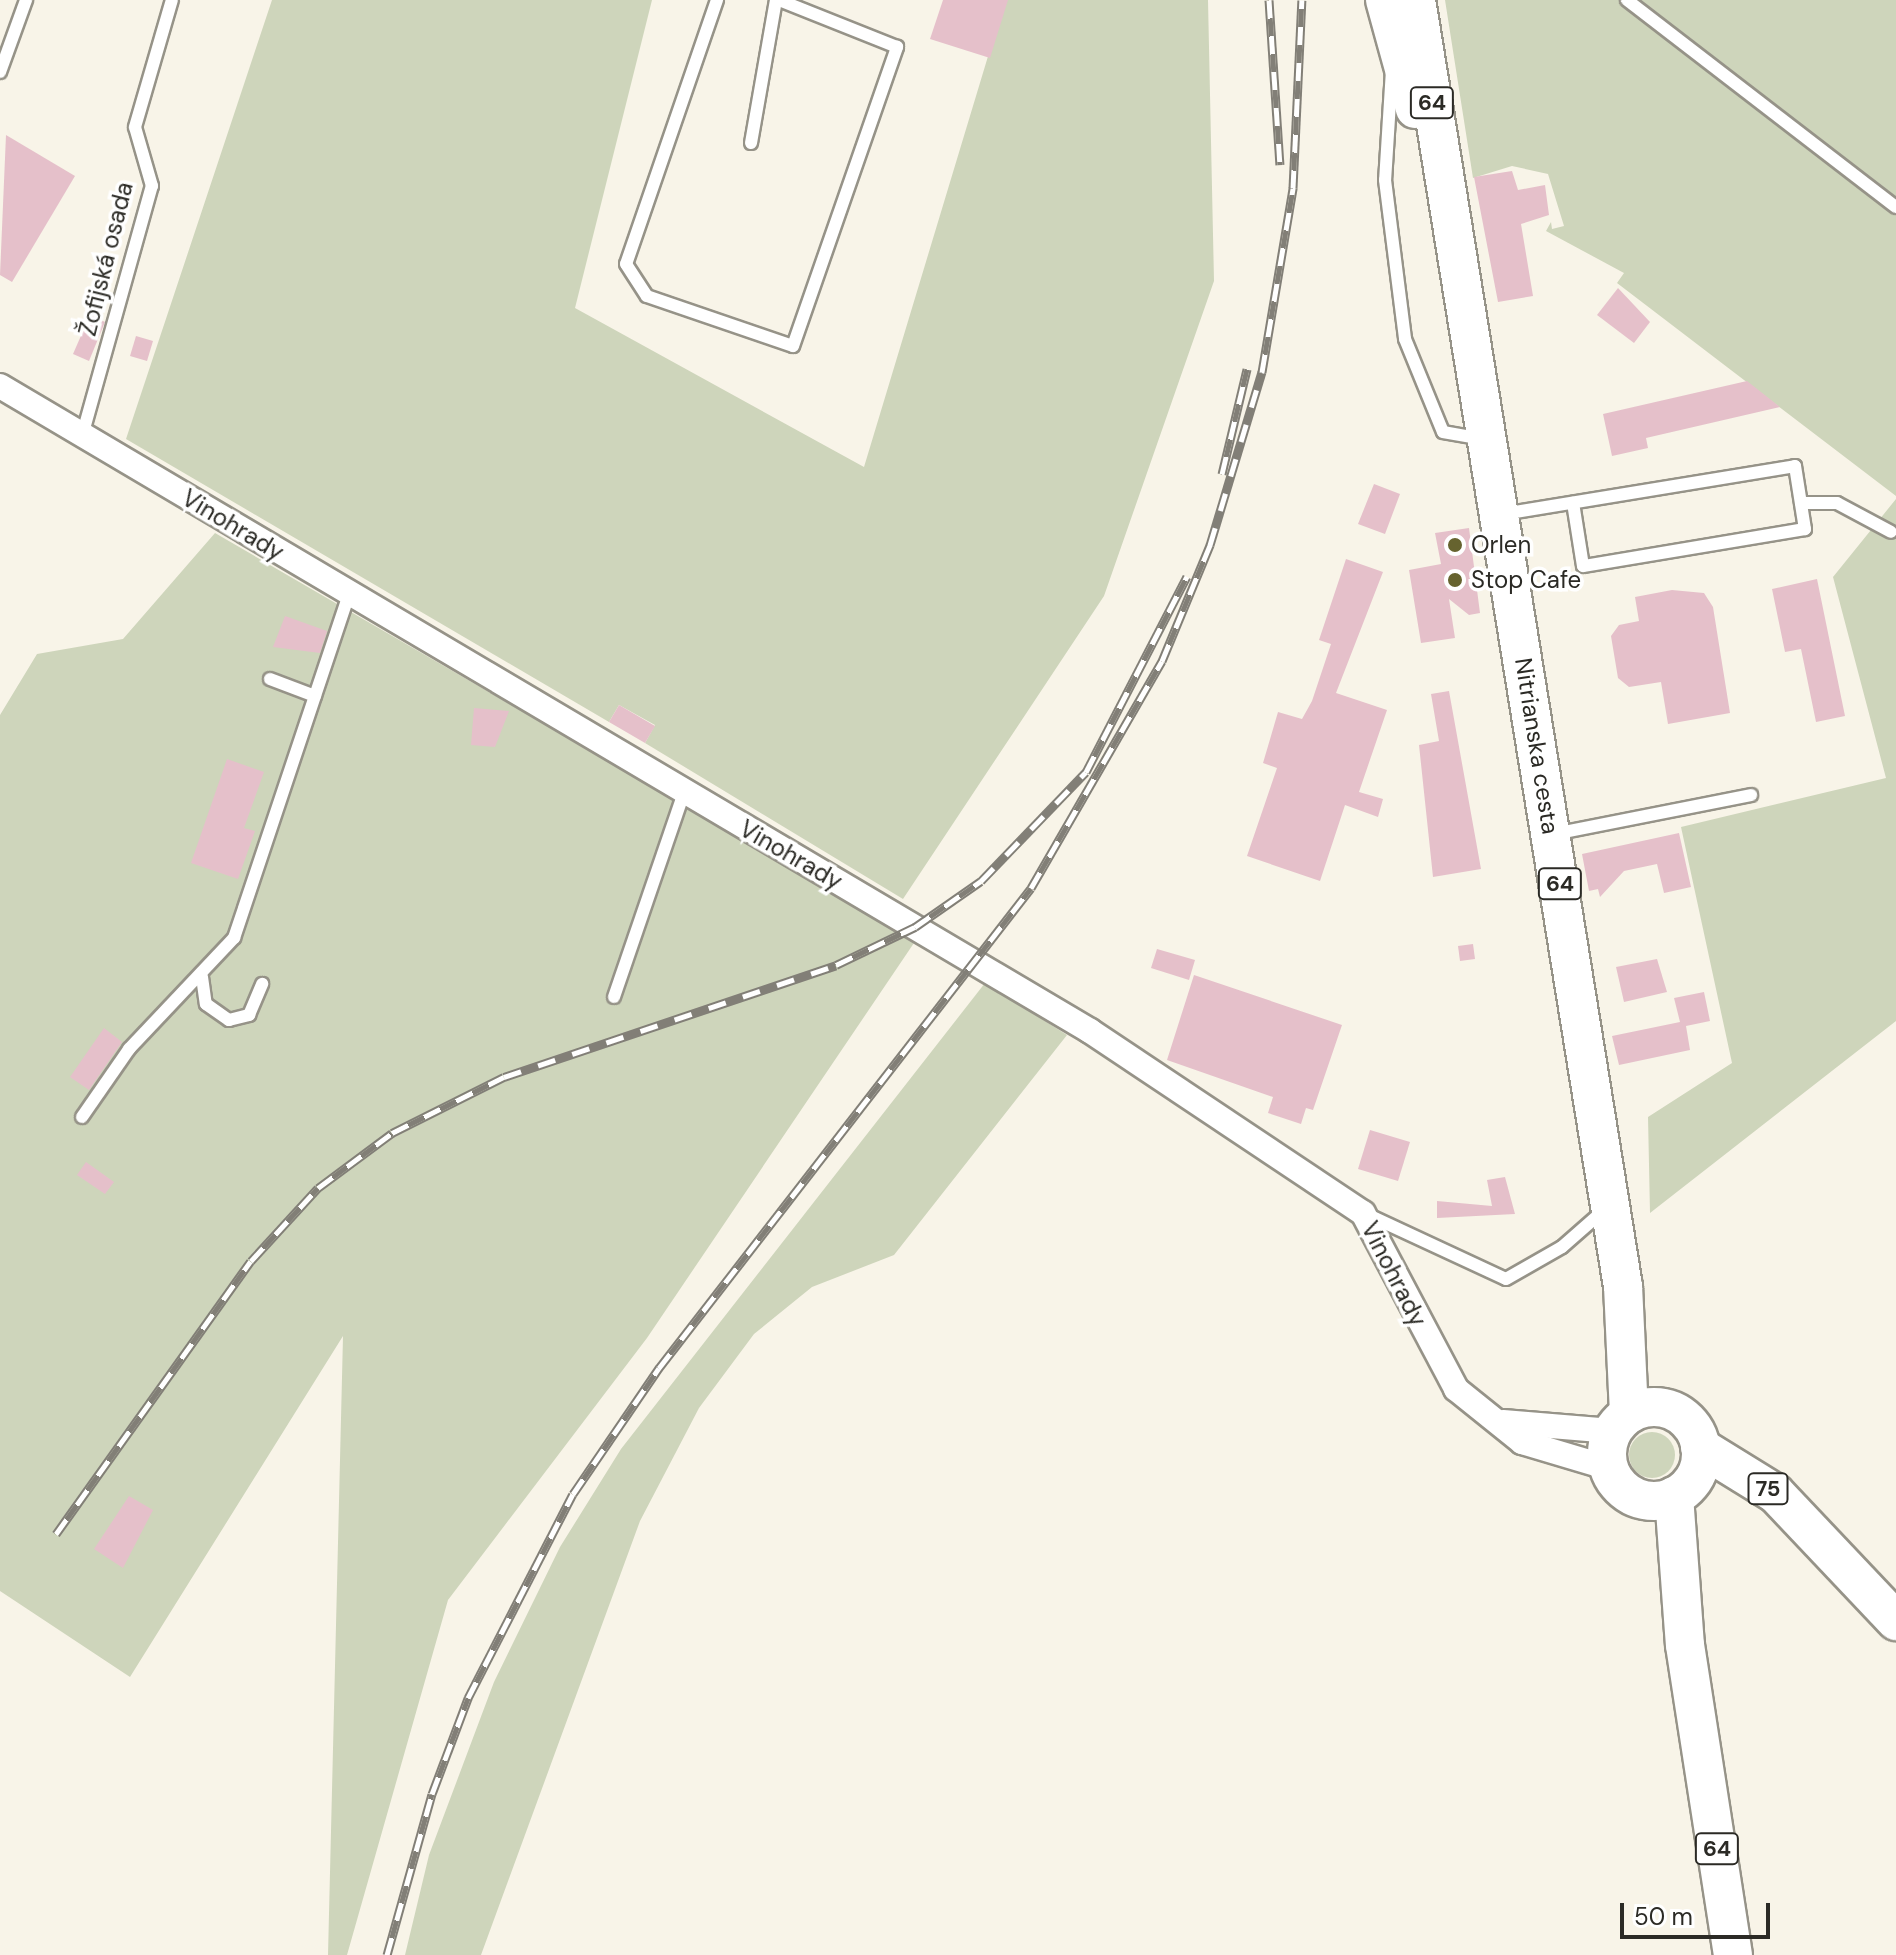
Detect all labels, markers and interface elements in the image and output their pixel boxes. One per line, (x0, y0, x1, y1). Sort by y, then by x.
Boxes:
road number: 64 (1408, 85, 1456, 121)
street label: Žofijská osada (73, 179, 139, 339)
street label: Vinohrady (177, 483, 289, 567)
place label: Orlen (1471, 531, 1531, 559)
marker: Orlen (1446, 536, 1464, 554)
place label: Stop Cafe (1471, 566, 1581, 594)
marker: Stop Cafe (1446, 571, 1464, 589)
street label: Nitrianska cesta (1509, 656, 1565, 836)
street label: Vinohrady (734, 814, 848, 896)
road number: 64 (1536, 866, 1584, 902)
street label: Vinohrady (1355, 1217, 1433, 1331)
road number: 75 (1746, 1471, 1790, 1507)
road number: 64 (1693, 1831, 1741, 1867)
scale bar (1624, 1887, 1774, 1937)
text: 50 m (1634, 1901, 1693, 1932)

